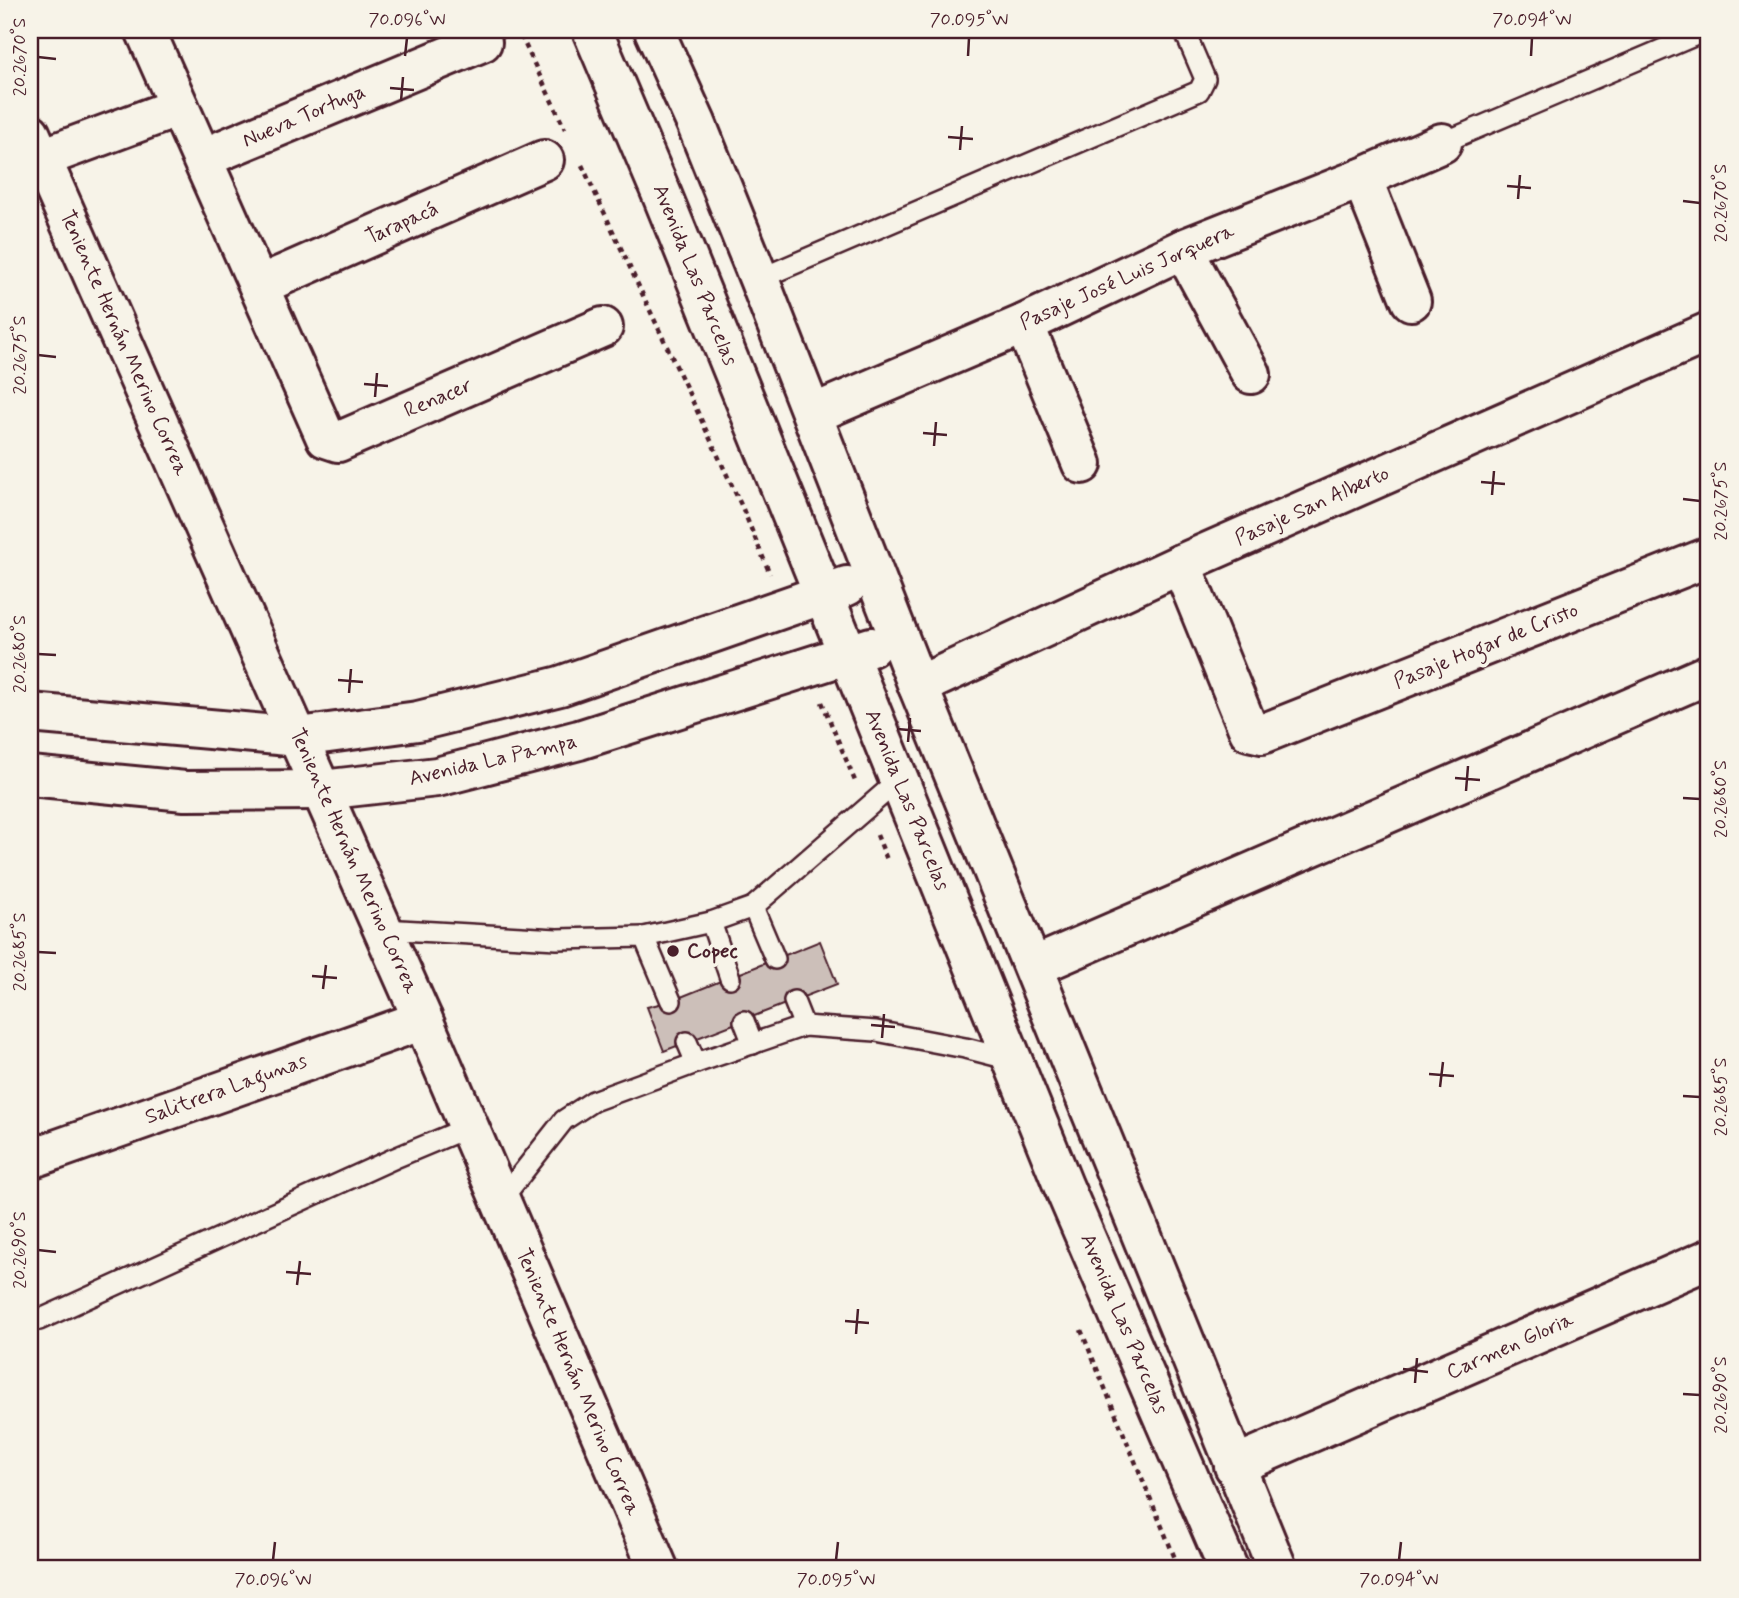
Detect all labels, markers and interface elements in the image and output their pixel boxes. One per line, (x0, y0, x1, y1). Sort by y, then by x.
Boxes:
text: 70.096°W (368, 8, 446, 32)
text: 70.095°W (930, 8, 1008, 32)
text: 70.094°W (1492, 8, 1572, 32)
text: 20.2670°S (8, 18, 32, 96)
street label: Nueva Tortuga (238, 77, 370, 155)
text: 20.2670°S (1709, 164, 1733, 242)
street label: Avenida Las Parcelas (646, 180, 744, 370)
street label: Tarapacá (361, 195, 443, 251)
street label: Teniente Hernán Merino Correa (53, 206, 195, 480)
street label: Pasaje José Luis Jorquera (1015, 217, 1239, 337)
text: 20.2675°S (8, 315, 32, 395)
street label: Renacer (400, 371, 476, 425)
street label: Pasaje San Alberto (1230, 459, 1394, 553)
text: 20.2675°S (1709, 461, 1733, 541)
street label: Pasaje Hogar de Cristo (1389, 596, 1583, 698)
text: 20.2680°S (8, 615, 32, 693)
street label: Avenida Las Parcelas (858, 705, 956, 895)
street label: Teniente Hernán Merino Correa (283, 724, 425, 998)
street label: Avenida La Pampa (406, 727, 580, 793)
text: 20.2680°S (1709, 760, 1733, 838)
text: 20.2685°S (8, 913, 32, 991)
place label: Copec (687, 937, 739, 965)
marker: Copec (665, 943, 681, 959)
street label: Salitrera Lagunas (141, 1047, 312, 1133)
text: 20.2685°S (1709, 1058, 1733, 1136)
text: 20.2690°S (8, 1211, 32, 1289)
street label: Avenida Las Parcelas (1073, 1230, 1175, 1418)
street label: Teniente Hernán Merino Correa (509, 1244, 647, 1520)
street label: Carmen Gloria (1442, 1305, 1578, 1386)
text: 20.2690°S (1709, 1356, 1733, 1434)
text: 70.096°W (234, 1568, 312, 1592)
text: 70.095°W (797, 1568, 875, 1592)
text: 70.094°W (1359, 1568, 1439, 1592)

